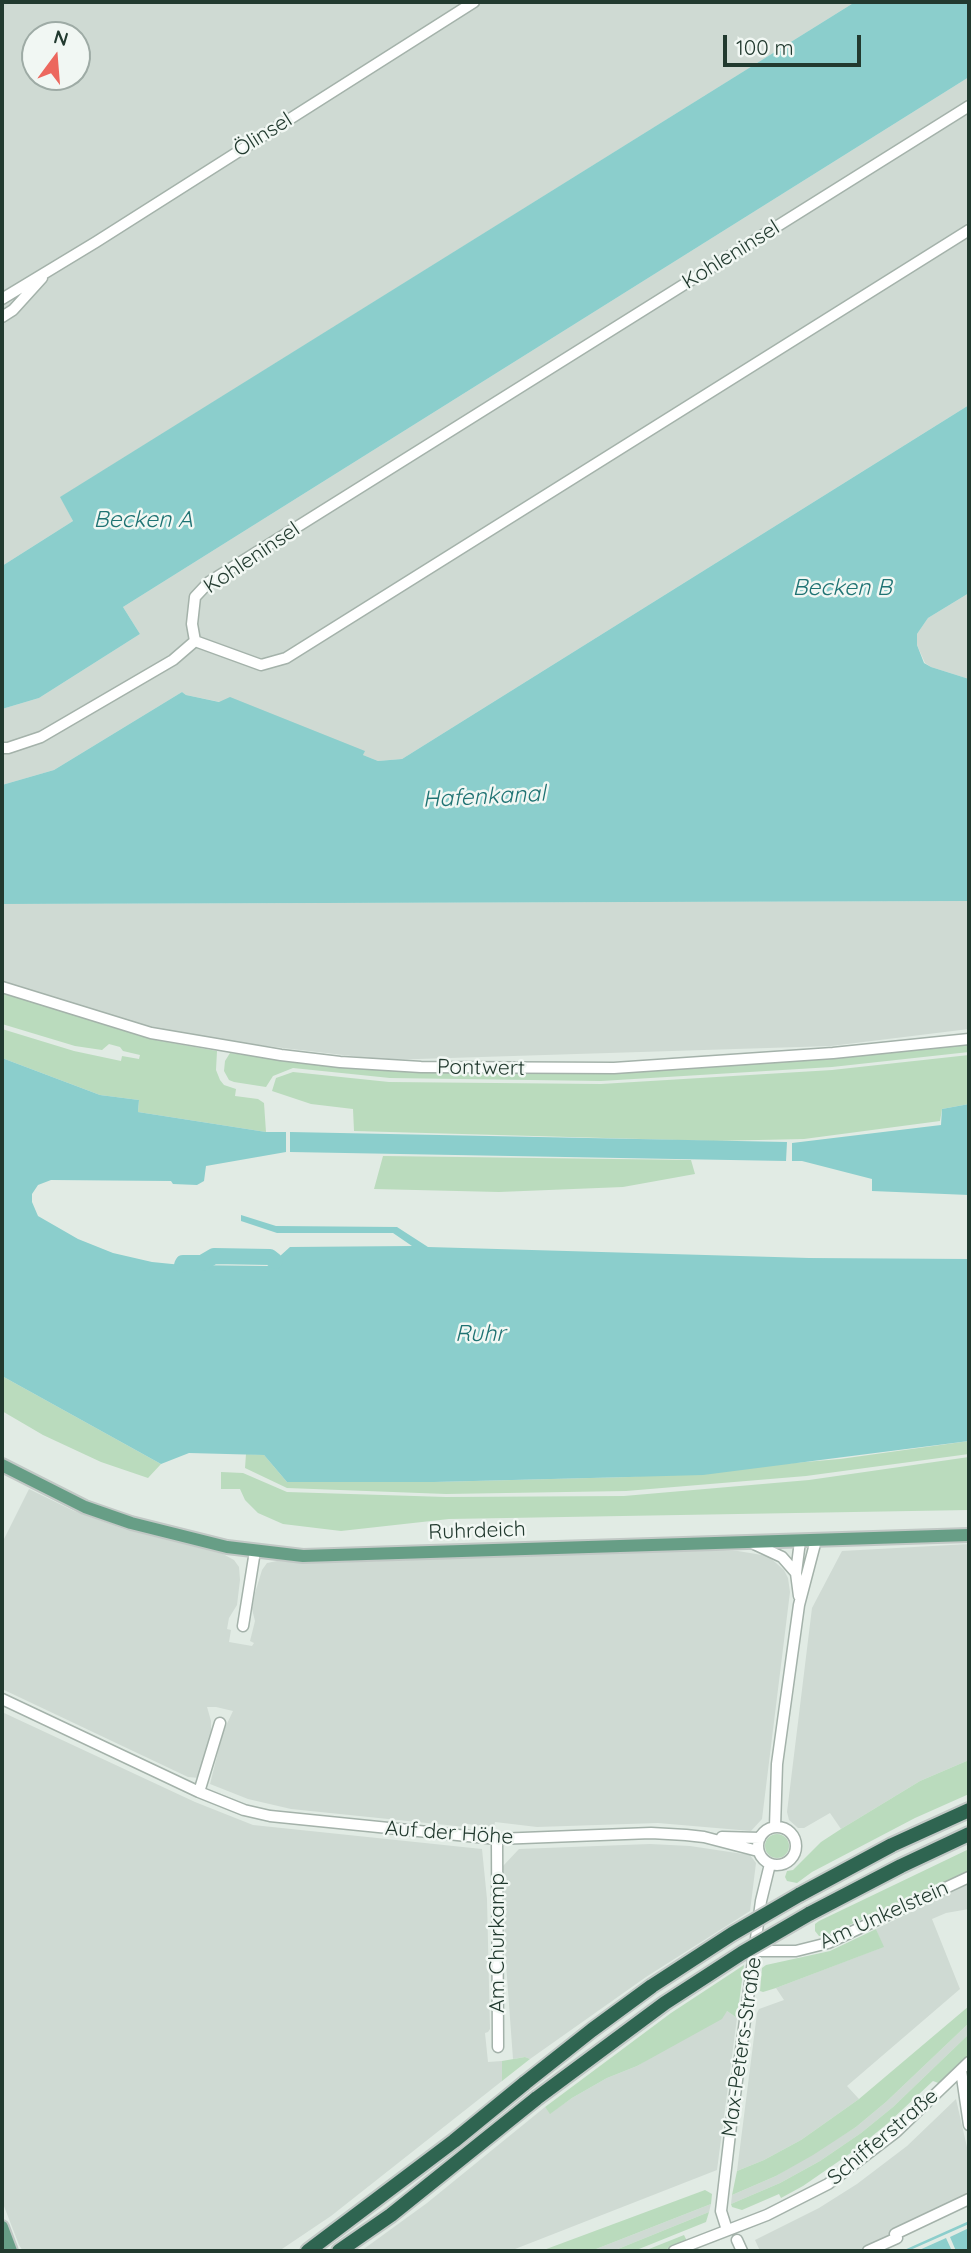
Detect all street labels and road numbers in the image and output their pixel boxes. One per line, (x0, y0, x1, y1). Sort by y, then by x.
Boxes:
street label: Ölinsel (229, 107, 297, 163)
street label: Kohleninsel (678, 215, 784, 295)
street label: Kohleninsel (199, 517, 305, 599)
street label: Pontwert (437, 1055, 525, 1081)
street label: Ruhrdeich (428, 1517, 526, 1545)
street label: Auf der Höhe (384, 1816, 514, 1850)
street label: Am Churkamp (485, 1873, 511, 2013)
street label: Am Unkelstein (816, 1875, 952, 1955)
street label: Max-Peters-Straße (717, 1955, 767, 2139)
street label: Schifferstraße (823, 2084, 943, 2190)

